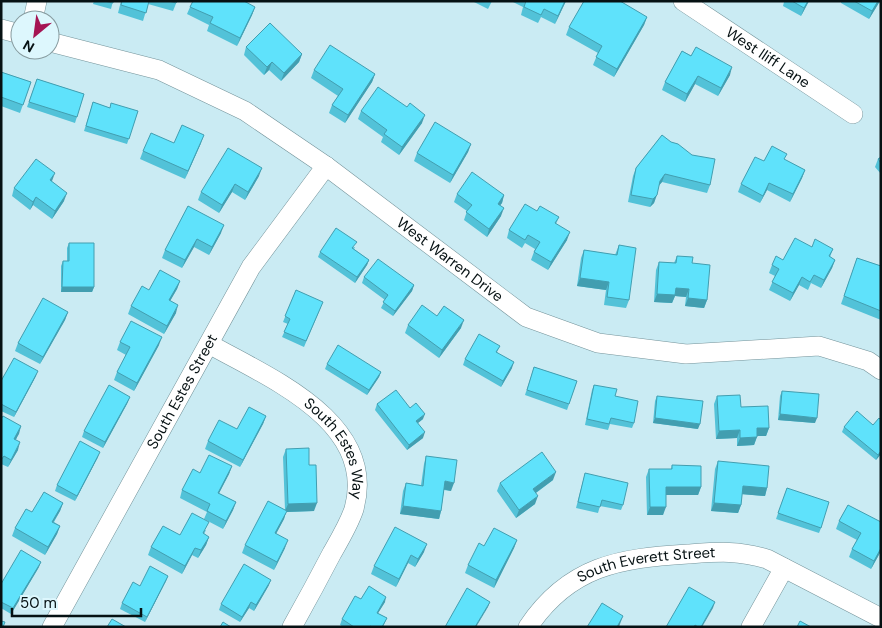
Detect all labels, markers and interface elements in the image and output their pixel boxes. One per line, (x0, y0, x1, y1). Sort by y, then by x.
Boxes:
north arrow (10, 10, 60, 60)
street label: West Iliff Lane (722, 22, 814, 93)
text: N (20, 36, 38, 57)
street label: West Warren Drive (392, 213, 507, 306)
street label: South Estes Street (142, 330, 222, 453)
street label: South Estes Way (300, 393, 368, 501)
street label: South Everett Street (573, 542, 716, 587)
scale bar (12, 586, 141, 618)
text: 50 m (20, 593, 57, 613)

